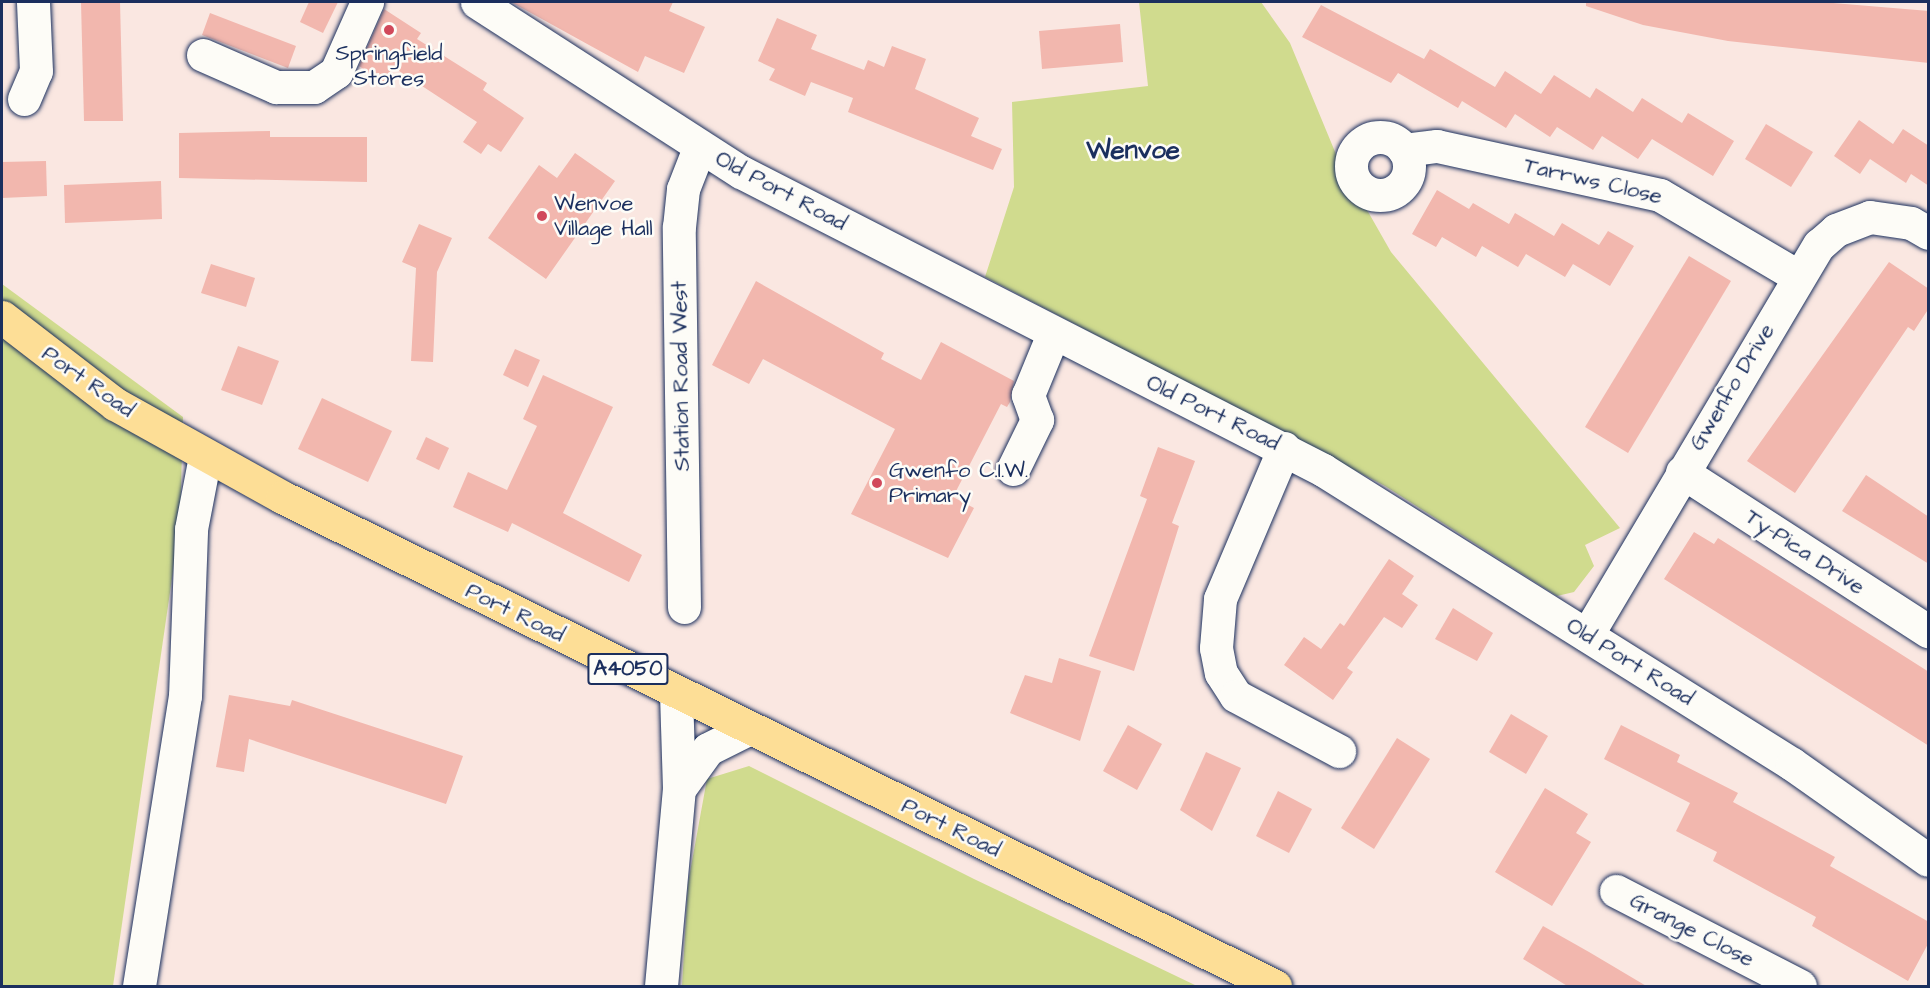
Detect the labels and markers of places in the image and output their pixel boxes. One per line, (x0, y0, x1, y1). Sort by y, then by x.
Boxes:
marker: Springfield Stores (382, 23, 396, 37)
place label: Springfield Stores (335, 40, 443, 92)
place label: Wenvoe Village Hall (554, 190, 653, 242)
marker: Wenvoe Village Hall (535, 209, 549, 223)
place label: Gwenfo C.I.W. Primary (889, 457, 1028, 508)
marker: Gwenfo C.I.W. Primary (870, 476, 884, 490)

